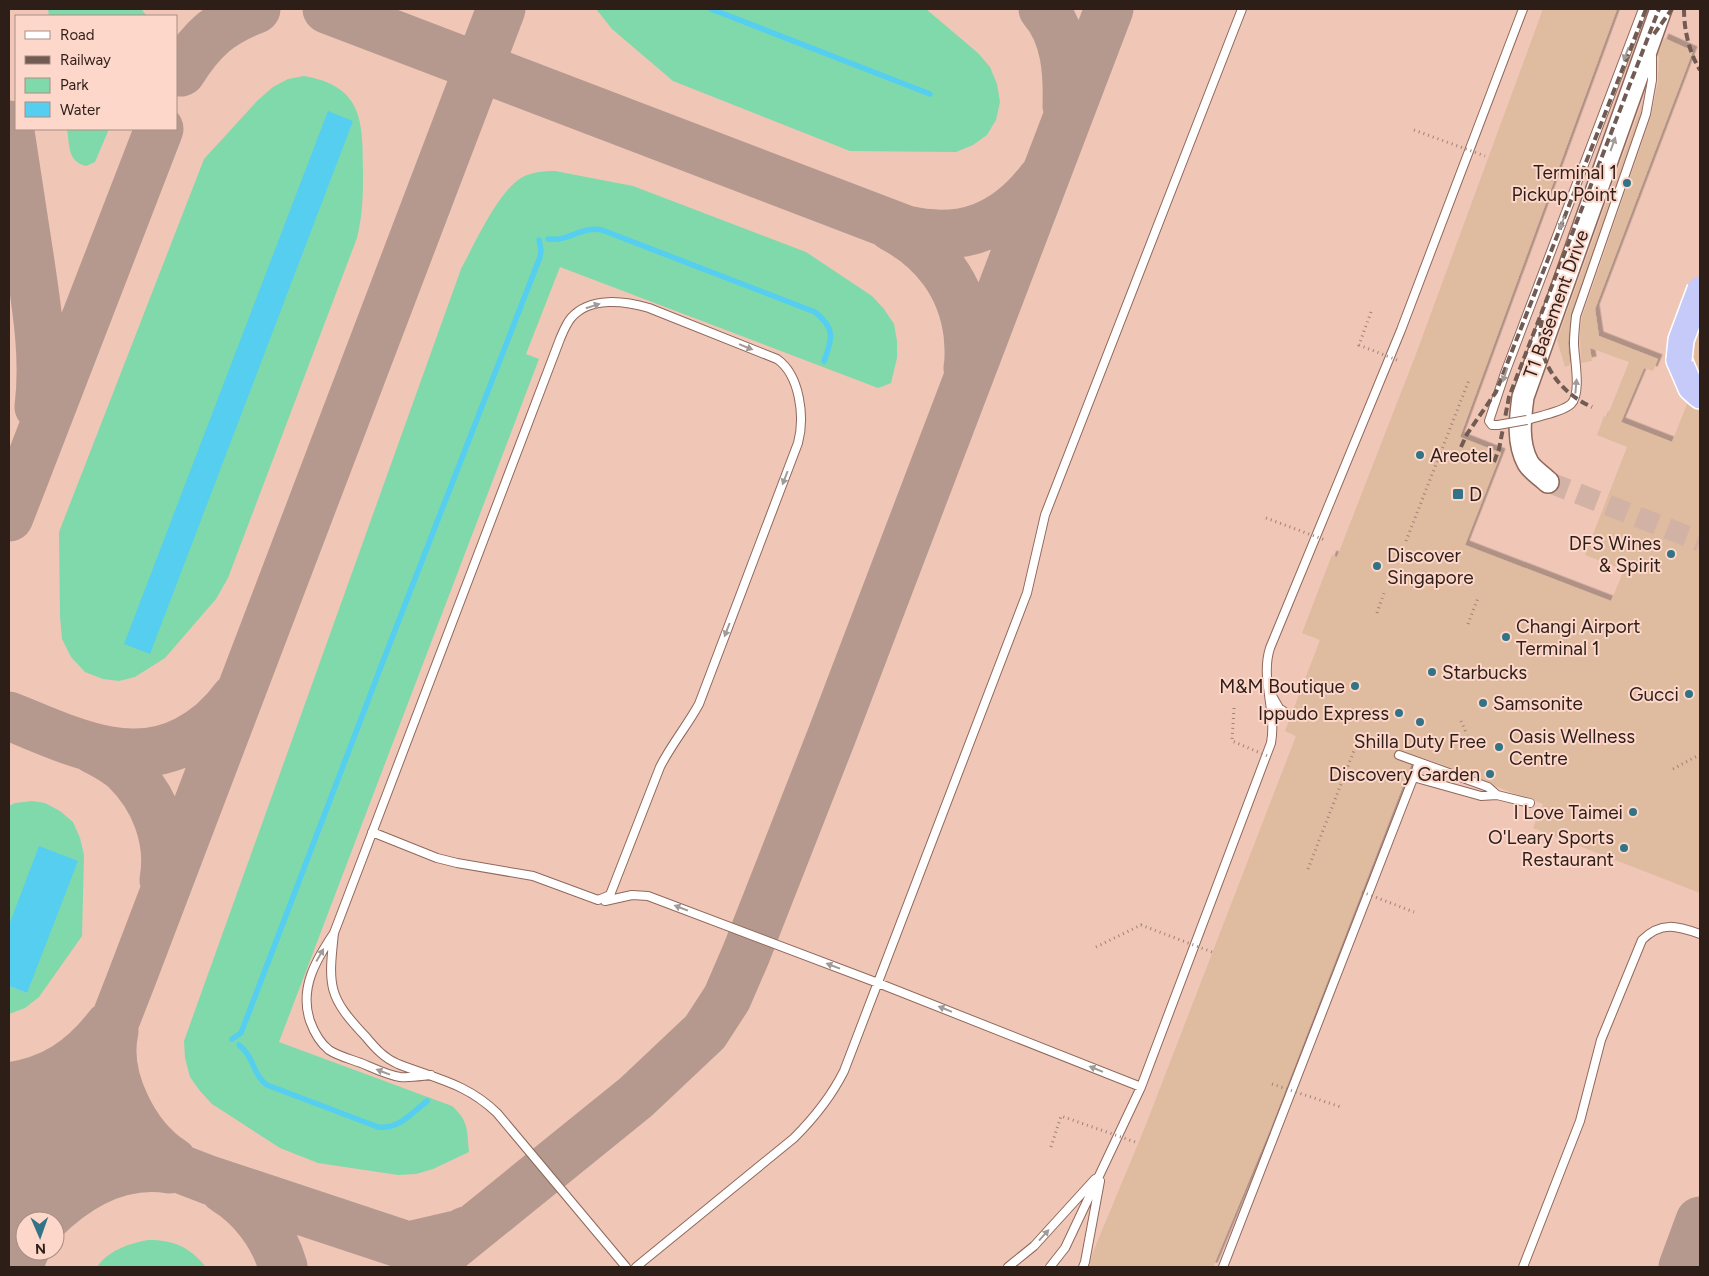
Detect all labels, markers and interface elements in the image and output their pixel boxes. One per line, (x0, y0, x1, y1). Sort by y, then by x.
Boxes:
legend (15, 15, 178, 130)
text: Road (60, 26, 95, 44)
one-way arrow (1622, 47, 1630, 62)
text: Railway (60, 51, 111, 69)
text: Park (60, 76, 89, 94)
text: Water (60, 101, 100, 119)
one-way arrow (1610, 136, 1617, 151)
place label: Terminal 1 Pickup Point (1512, 161, 1617, 206)
marker: Terminal 1 Pickup Point (1621, 177, 1633, 189)
one-way arrow (1558, 215, 1565, 230)
street label: T1 Basement Drive (1518, 227, 1594, 381)
one-way arrow (585, 302, 600, 309)
one-way arrow (739, 343, 754, 351)
one-way arrow (1500, 367, 1508, 382)
one-way arrow (1572, 378, 1580, 394)
place label: Areotel (1430, 444, 1492, 467)
marker: Areotel (1414, 449, 1426, 461)
one-way arrow (781, 471, 789, 486)
place label: D (1469, 483, 1482, 506)
marker: D (1451, 487, 1465, 501)
place label: DFS Wines & Spirit (1569, 532, 1661, 577)
place label: Discover Singapore (1387, 544, 1474, 589)
marker: DFS Wines & Spirit (1665, 548, 1677, 560)
marker: Discover Singapore (1371, 560, 1383, 572)
place label: Changi Airport Terminal 1 (1516, 615, 1640, 660)
one-way arrow (723, 623, 731, 637)
marker: Changi Airport Terminal 1 (1500, 631, 1512, 643)
place label: Starbucks (1442, 661, 1527, 684)
marker: Starbucks (1426, 666, 1438, 678)
place label: M&M Boutique (1219, 675, 1345, 698)
marker: M&M Boutique (1349, 680, 1361, 692)
place label: Gucci (1629, 683, 1679, 706)
marker: Gucci (1683, 688, 1695, 700)
place label: Samsonite (1493, 692, 1583, 715)
marker: Samsonite (1477, 697, 1489, 709)
place label: Ippudo Express (1258, 702, 1389, 725)
marker: Ippudo Express (1393, 707, 1405, 719)
marker: Shilla Duty Free (1414, 716, 1426, 728)
place label: Oasis Wellness Centre (1509, 725, 1635, 770)
place label: Shilla Duty Free (1354, 730, 1486, 753)
marker: Oasis Wellness Centre (1493, 741, 1505, 753)
place label: Discovery Garden (1329, 763, 1480, 786)
marker: Discovery Garden (1484, 768, 1496, 780)
place label: I Love Taimei (1513, 801, 1623, 824)
marker: I Love Taimei (1627, 806, 1639, 818)
place label: O'Leary Sports Restaurant (1488, 826, 1614, 871)
marker: O'Leary Sports Restaurant (1618, 842, 1630, 854)
one-way arrow (673, 904, 688, 911)
one-way arrow (316, 948, 325, 961)
one-way arrow (825, 962, 840, 969)
one-way arrow (937, 1005, 952, 1012)
one-way arrow (1088, 1065, 1103, 1073)
one-way arrow (375, 1068, 390, 1076)
north arrow (15, 1211, 65, 1261)
one-way arrow (1038, 1229, 1050, 1241)
text: N (35, 1240, 46, 1257)

